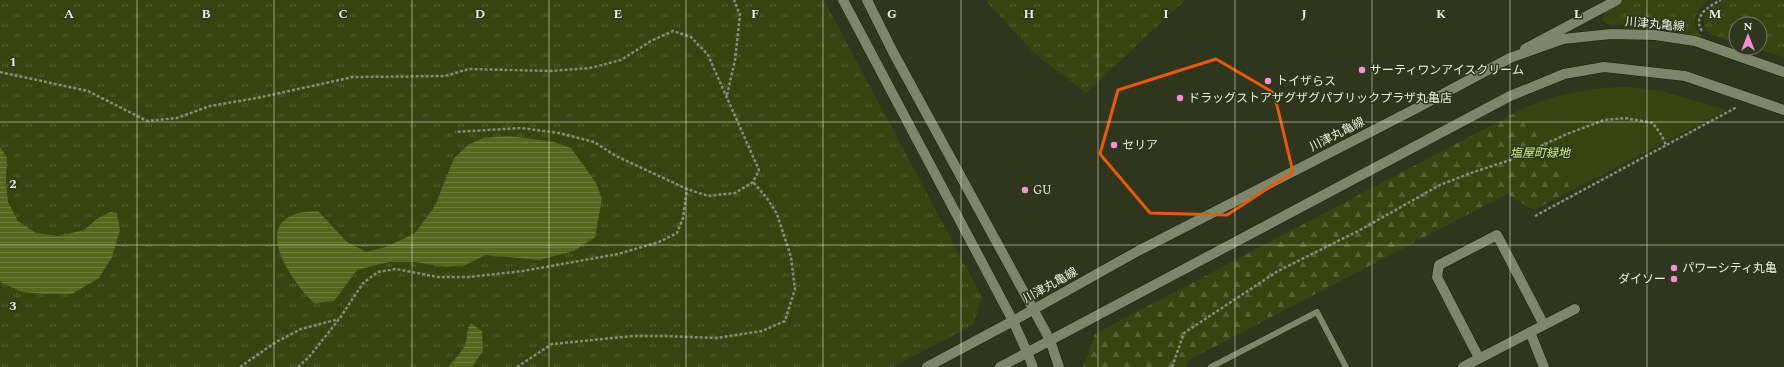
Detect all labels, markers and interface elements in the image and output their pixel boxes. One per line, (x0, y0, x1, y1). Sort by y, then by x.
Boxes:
text: A (64, 4, 74, 24)
text: B (201, 4, 211, 24)
text: C (338, 4, 348, 24)
text: D (475, 4, 485, 24)
text: E (614, 4, 623, 24)
text: F (751, 4, 759, 24)
text: G (887, 4, 897, 24)
text: H (1024, 4, 1035, 24)
text: I (1163, 4, 1169, 24)
text: J (1301, 4, 1307, 24)
text: K (1436, 4, 1446, 24)
text: L (1574, 4, 1582, 24)
text: M (1709, 4, 1722, 24)
street label: 川津丸亀線 (1624, 12, 1686, 37)
north arrow (1728, 16, 1768, 56)
text: N (1744, 18, 1753, 35)
text: 1 (9, 52, 17, 72)
place label: サーティワンアイスクリーム (1370, 61, 1524, 80)
marker: サーティワンアイスクリーム (1357, 65, 1367, 75)
place label: トイザらス (1276, 72, 1336, 91)
marker: トイザらス (1263, 76, 1273, 86)
place label: ドラッグストアザグザグパブリックプラザ丸亀店 (1188, 89, 1452, 108)
marker: ドラッグストアザグザグパブリックプラザ丸亀店 (1175, 93, 1185, 103)
street label: 川津丸亀線 (1306, 112, 1368, 157)
place label: セリア (1122, 136, 1158, 155)
marker: セリア (1109, 140, 1119, 150)
park label: 塩屋町緑地 (1510, 144, 1572, 163)
text: 2 (9, 174, 17, 194)
place label: GU (1033, 181, 1052, 200)
marker: GU (1020, 185, 1030, 195)
place label: パワーシティ丸亀 (1682, 259, 1777, 278)
street label: 川津丸亀線 (1019, 263, 1081, 308)
marker: パワーシティ丸亀 (1669, 263, 1679, 273)
place label: ダイソー (1618, 270, 1666, 289)
marker: ダイソー (1669, 274, 1679, 284)
text: 3 (9, 296, 17, 316)

